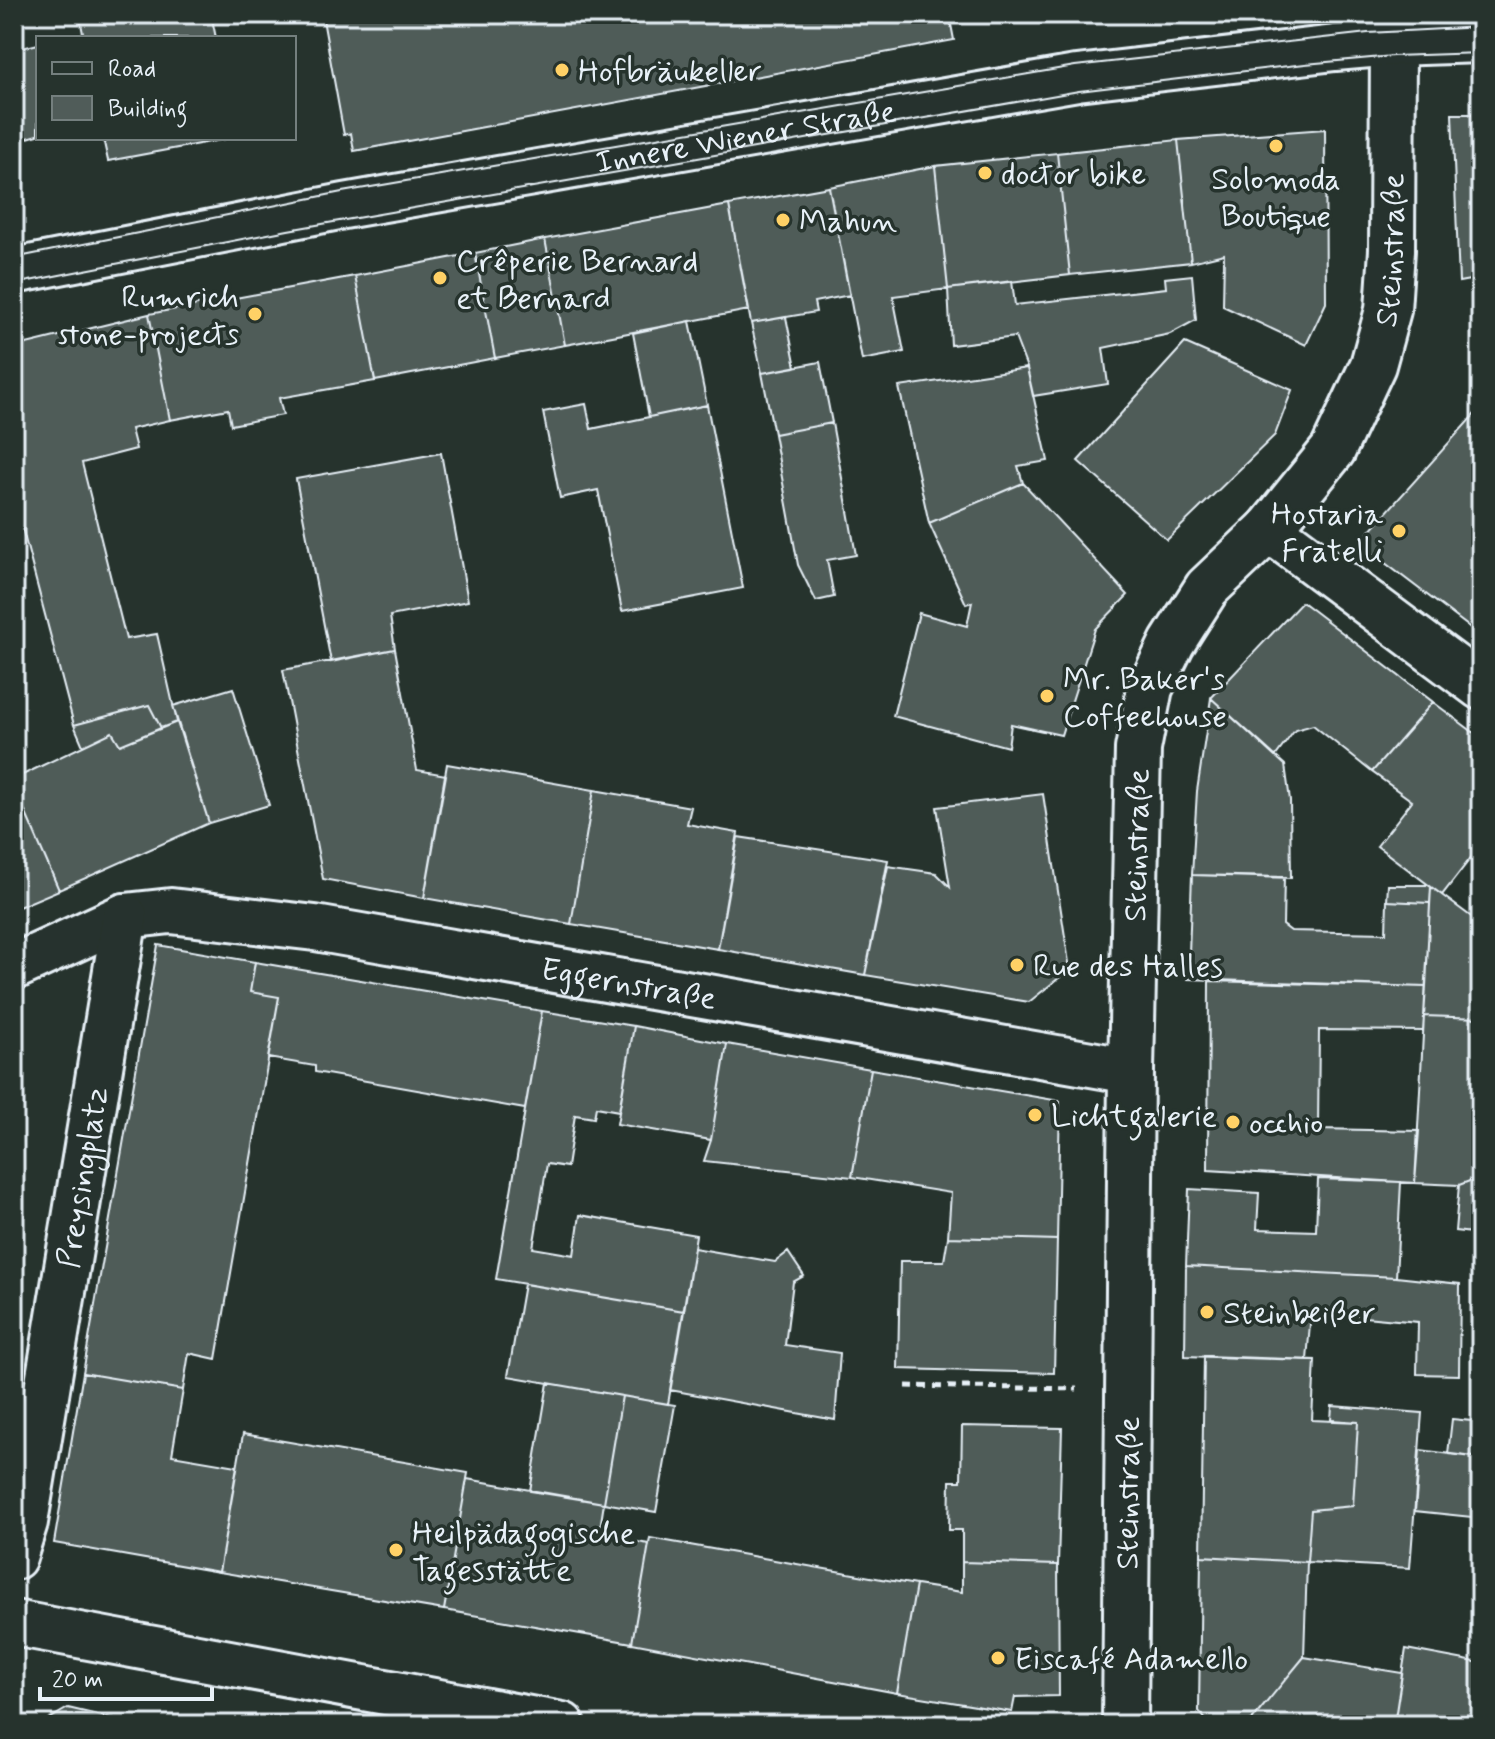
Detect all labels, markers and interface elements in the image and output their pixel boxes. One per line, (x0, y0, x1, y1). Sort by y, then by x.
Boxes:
legend (36, 36, 296, 140)
place label: Hofbräukeller (578, 51, 762, 93)
text: Road (108, 54, 156, 85)
marker: Hofbräukeller (553, 61, 571, 79)
street label: Innere Wiener Straße (593, 91, 899, 185)
text: Building (108, 94, 188, 128)
marker: Solomoda Boutique (1267, 137, 1285, 155)
place label: doctor bike (1001, 154, 1146, 196)
place label: Solomoda Boutique (1211, 159, 1341, 238)
marker: doctor bike (976, 164, 994, 182)
street label: Steinstraße (1365, 173, 1415, 332)
place label: Mahun (799, 201, 897, 243)
marker: Mahun (774, 211, 792, 229)
place label: Crêperie Bernard et Bernard (456, 241, 698, 320)
marker: Crêperie Bernard et Bernard (431, 269, 449, 287)
place label: Rumrich stone-projects (58, 277, 239, 356)
marker: Rumrich stone-projects (246, 305, 264, 323)
place label: Hostaria Fratelli (1271, 494, 1384, 573)
marker: Hostaria Fratelli (1390, 522, 1408, 540)
place label: Mr. Baker's Coffeehouse (1063, 659, 1227, 738)
marker: Mr. Baker's Coffeehouse (1038, 687, 1056, 705)
street label: Steinstraße (1115, 768, 1161, 922)
place label: Rue des Halles (1033, 946, 1223, 988)
street label: Eggernstraße (537, 949, 720, 1021)
marker: Rue des Halles (1008, 956, 1026, 974)
street label: Preysingplatz (48, 1084, 119, 1272)
place label: Lichtgalerie (1051, 1096, 1217, 1141)
place label: occhio (1249, 1103, 1323, 1145)
marker: Lichtgalerie (1026, 1106, 1044, 1124)
marker: occhio (1224, 1113, 1242, 1131)
place label: Steinbeißer (1223, 1293, 1376, 1335)
marker: Steinbeißer (1198, 1303, 1216, 1321)
street label: Steinstraße (1107, 1416, 1151, 1570)
place label: Heilpädagogische Tagesstätte (412, 1513, 635, 1595)
marker: Heilpädagogische Tagesstätte (387, 1541, 405, 1559)
place label: Eiscafé Adamello (1014, 1639, 1248, 1681)
marker: Eiscafé Adamello (989, 1649, 1007, 1667)
scale bar (40, 1651, 212, 1701)
text: 20 m (52, 1665, 103, 1696)

